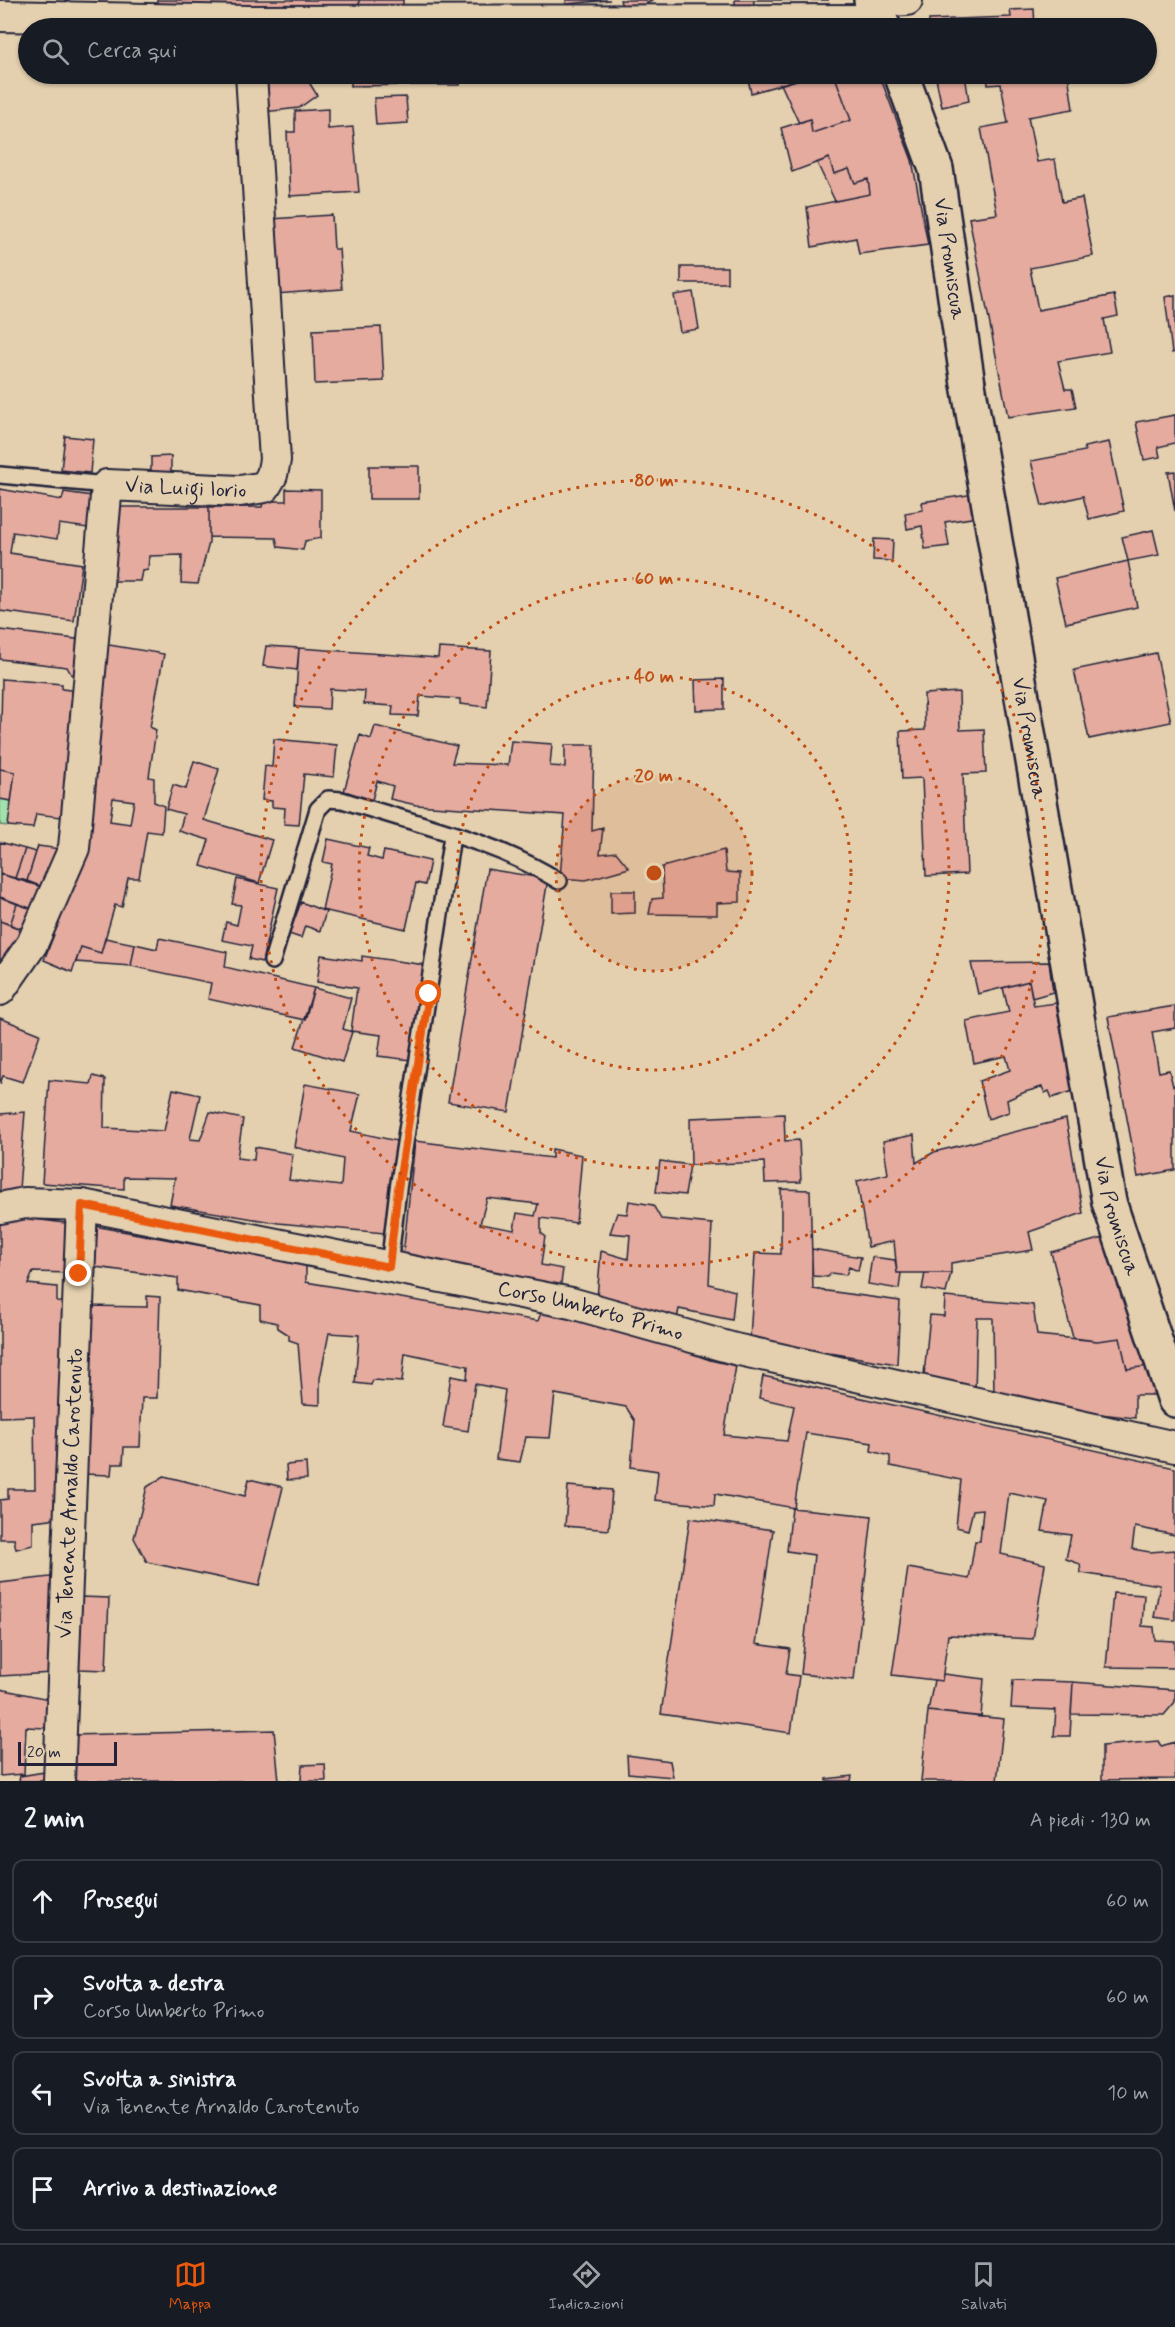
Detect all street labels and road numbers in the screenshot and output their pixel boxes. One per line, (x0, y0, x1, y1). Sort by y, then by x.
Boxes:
street label: Via Promiscua (926, 196, 972, 322)
street label: Via Luigi Iorio (124, 472, 248, 505)
street label: Via Promiscua (1005, 675, 1053, 801)
street label: Via Promiscua (1087, 1154, 1147, 1280)
street label: Corso Umberto Primo (495, 1275, 687, 1348)
street label: Via Tenente Arnaldo Carotenuto (51, 1348, 90, 1639)

